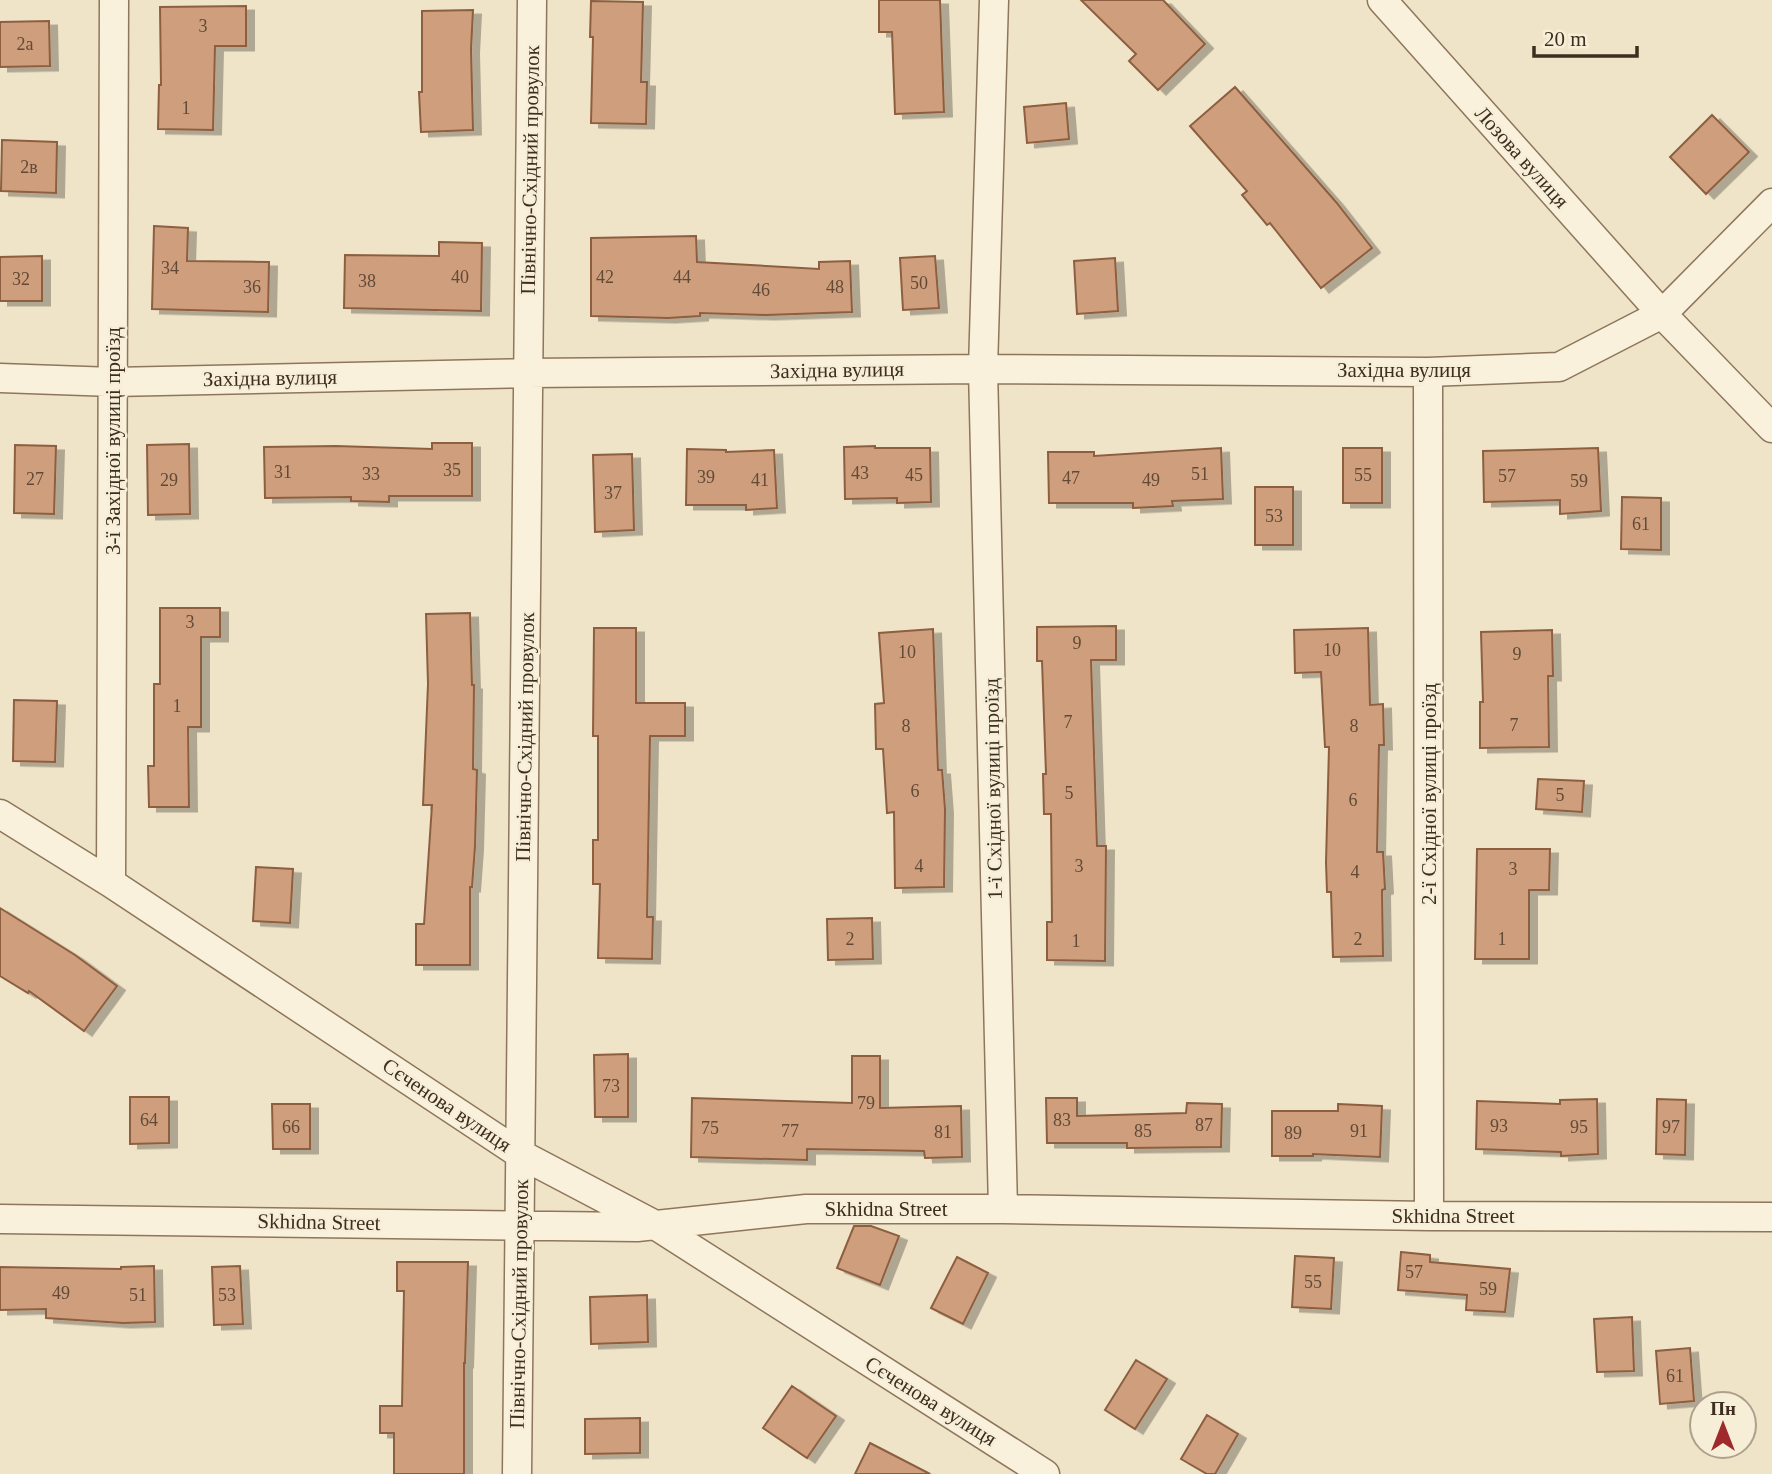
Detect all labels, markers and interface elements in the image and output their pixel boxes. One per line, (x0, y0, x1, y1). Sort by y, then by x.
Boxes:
scale bar (1534, 14, 1637, 58)
house number: 3 (199, 16, 208, 36)
text: 20 m (1544, 27, 1587, 51)
house number: 2а (17, 34, 34, 54)
street label: Північно-Східний провулок (516, 44, 544, 295)
house number: 1 (182, 98, 191, 118)
street label: Лозова вулиця (1470, 101, 1574, 213)
house number: 2в (20, 157, 38, 177)
house number: 34 (161, 258, 179, 278)
house number: 40 (451, 267, 469, 287)
house number: 42 (596, 267, 614, 287)
house number: 44 (673, 267, 691, 287)
house number: 32 (12, 269, 30, 289)
house number: 38 (358, 271, 376, 291)
house number: 50 (910, 273, 928, 293)
house number: 36 (243, 277, 261, 297)
house number: 48 (826, 277, 844, 297)
house number: 46 (752, 280, 770, 300)
street label: 3-ї Західної вулиці проїзд (101, 327, 125, 555)
street label: Західна вулиця (770, 357, 905, 383)
street label: Західна вулиця (1337, 358, 1471, 382)
street label: Західна вулиця (203, 365, 338, 391)
house number: 35 (443, 460, 461, 480)
house number: 31 (274, 462, 292, 482)
house number: 43 (851, 463, 869, 483)
house number: 33 (362, 464, 380, 484)
house number: 51 (1191, 464, 1209, 484)
house number: 45 (905, 465, 923, 485)
house number: 55 (1354, 465, 1372, 485)
house number: 57 (1498, 466, 1516, 486)
house number: 39 (697, 467, 715, 487)
house number: 47 (1062, 468, 1080, 488)
house number: 27 (26, 469, 44, 489)
house number: 29 (160, 470, 178, 490)
house number: 41 (751, 470, 769, 490)
house number: 49 (1142, 470, 1160, 490)
house number: 59 (1570, 471, 1588, 491)
house number: 37 (604, 483, 622, 503)
house number: 53 (1265, 506, 1283, 526)
house number: 61 (1632, 514, 1650, 534)
street label: Північно-Східний провулок (511, 611, 539, 862)
house number: 3 (186, 612, 195, 632)
house number: 9 (1073, 633, 1082, 653)
house number: 10 (1323, 640, 1341, 660)
house number: 10 (898, 642, 916, 662)
house number: 9 (1513, 644, 1522, 664)
street label: 1-ї Східної вулиці проїзд (979, 678, 1007, 900)
street label: 2-ї Східної вулиці проїзд (1417, 683, 1441, 905)
house number: 1 (173, 696, 182, 716)
house number: 7 (1064, 712, 1073, 732)
house number: 7 (1510, 715, 1519, 735)
house number: 8 (902, 716, 911, 736)
house number: 8 (1350, 716, 1359, 736)
house number: 6 (911, 781, 920, 801)
house number: 5 (1065, 783, 1074, 803)
house number: 5 (1556, 785, 1565, 805)
house number: 6 (1349, 790, 1358, 810)
house number: 4 (915, 856, 924, 876)
house number: 3 (1075, 856, 1084, 876)
house number: 3 (1509, 859, 1518, 879)
house number: 4 (1351, 862, 1360, 882)
house number: 2 (846, 929, 855, 949)
house number: 2 (1354, 929, 1363, 949)
house number: 1 (1498, 929, 1507, 949)
house number: 1 (1072, 931, 1081, 951)
street label: Сєченова вулиця (378, 1053, 516, 1157)
house number: 73 (602, 1076, 620, 1096)
house number: 79 (857, 1093, 875, 1113)
house number: 64 (140, 1110, 158, 1130)
house number: 83 (1053, 1110, 1071, 1130)
house number: 87 (1195, 1115, 1213, 1135)
house number: 93 (1490, 1116, 1508, 1136)
house number: 66 (282, 1117, 300, 1137)
house number: 95 (1570, 1117, 1588, 1137)
house number: 97 (1662, 1117, 1680, 1137)
house number: 75 (701, 1118, 719, 1138)
house number: 77 (781, 1121, 799, 1141)
house number: 85 (1134, 1121, 1152, 1141)
house number: 91 (1350, 1121, 1368, 1141)
house number: 81 (934, 1122, 952, 1142)
house number: 89 (1284, 1123, 1302, 1143)
street label: Північно-Східний провулок (505, 1178, 533, 1429)
street label: Skhidna Street (824, 1197, 948, 1221)
street label: Skhidna Street (1391, 1204, 1515, 1228)
street label: Skhidna Street (257, 1209, 381, 1235)
house number: 57 (1405, 1262, 1423, 1282)
house number: 55 (1304, 1272, 1322, 1292)
house number: 59 (1479, 1279, 1497, 1299)
house number: 49 (52, 1283, 70, 1303)
house number: 51 (129, 1285, 147, 1305)
house number: 53 (218, 1285, 236, 1305)
street label: Сєченова вулиця (861, 1351, 1001, 1451)
house number: 61 (1666, 1366, 1684, 1386)
north arrow (1688, 1390, 1758, 1460)
text: Пн (1710, 1398, 1736, 1419)

